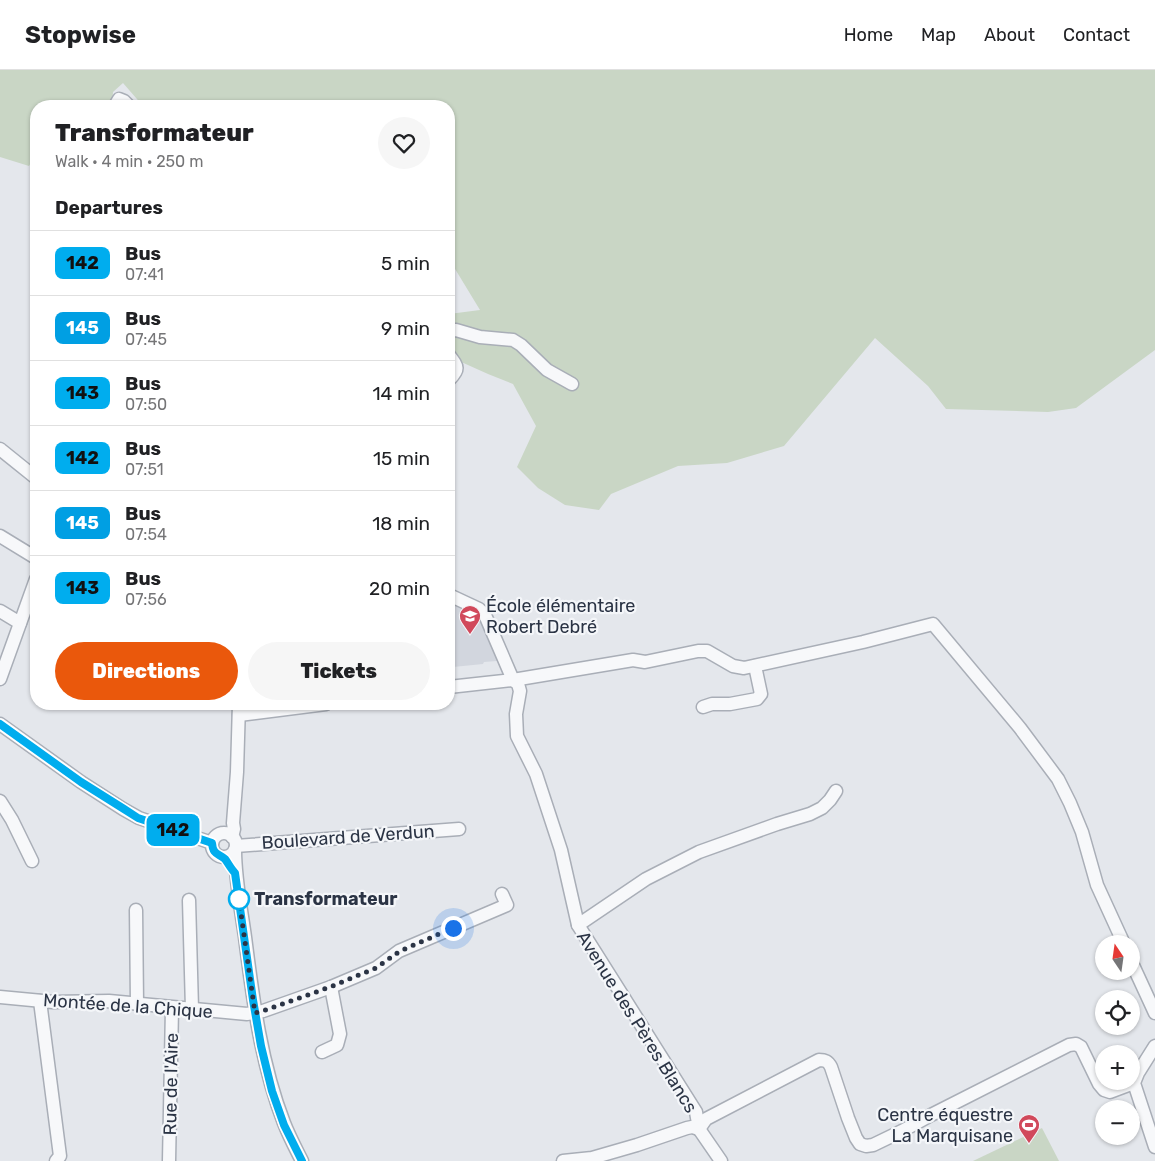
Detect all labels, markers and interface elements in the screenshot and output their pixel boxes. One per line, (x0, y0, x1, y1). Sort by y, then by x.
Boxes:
text: Stopwise (25, 21, 136, 49)
text: Home (844, 24, 893, 46)
text: Map (921, 24, 956, 46)
text: About (984, 24, 1035, 46)
text: Contact (1063, 24, 1130, 46)
button: heart (378, 117, 430, 169)
text: Transformateur (55, 119, 254, 147)
text: Walk · 4 min · 250 m (55, 152, 203, 171)
text: Departures (55, 196, 163, 219)
text: Bus (125, 242, 161, 265)
text: 142 (66, 252, 99, 274)
text: 5 min (381, 252, 430, 275)
text: 07:41 (125, 265, 164, 284)
text: Bus (125, 307, 161, 330)
text: 145 (66, 317, 99, 339)
text: 9 min (381, 317, 430, 340)
text: 07:45 (125, 330, 167, 349)
text: Bus (125, 372, 161, 395)
text: 143 (66, 382, 99, 404)
text: 14 min (372, 382, 430, 405)
text: 07:50 (125, 395, 167, 414)
text: Bus (125, 437, 161, 460)
text: 142 (66, 447, 99, 469)
text: 15 min (373, 447, 430, 470)
text: 07:51 (125, 460, 164, 479)
text: Bus (125, 502, 161, 525)
text: 145 (66, 512, 99, 534)
text: 18 min (372, 512, 430, 535)
text: 07:54 (125, 525, 167, 544)
text: Bus (125, 567, 161, 590)
text: 143 (66, 577, 99, 599)
text: 20 min (369, 577, 430, 600)
text: 07:56 (125, 590, 167, 609)
place label: École élémentaire Robert Debré (486, 595, 635, 638)
school or university icon: École élémentaire Robert Debré (458, 604, 482, 635)
button: Directions (55, 642, 238, 700)
button: Tickets (248, 642, 430, 700)
line badge: 142 (144, 814, 202, 846)
text: 142 (157, 819, 189, 841)
street label: Boulevard de Verdun (261, 820, 435, 854)
marker: Transformateur (228, 888, 250, 910)
place label: Transformateur (254, 888, 397, 910)
your location (441, 916, 466, 941)
street label: Avenue des Pères Blancs (572, 927, 702, 1117)
north arrow (1095, 935, 1140, 980)
map controls (1095, 935, 1140, 1145)
street label: Montée de la Chique (42, 989, 214, 1023)
button: locate (1095, 990, 1140, 1035)
street label: Rue de l'Aire (159, 1033, 183, 1135)
button: + (1095, 1045, 1140, 1090)
button: − (1095, 1100, 1140, 1145)
place label: Centre équestre La Marquisane (877, 1104, 1013, 1147)
sports icon: Centre équestre La Marquisane (1017, 1113, 1041, 1144)

